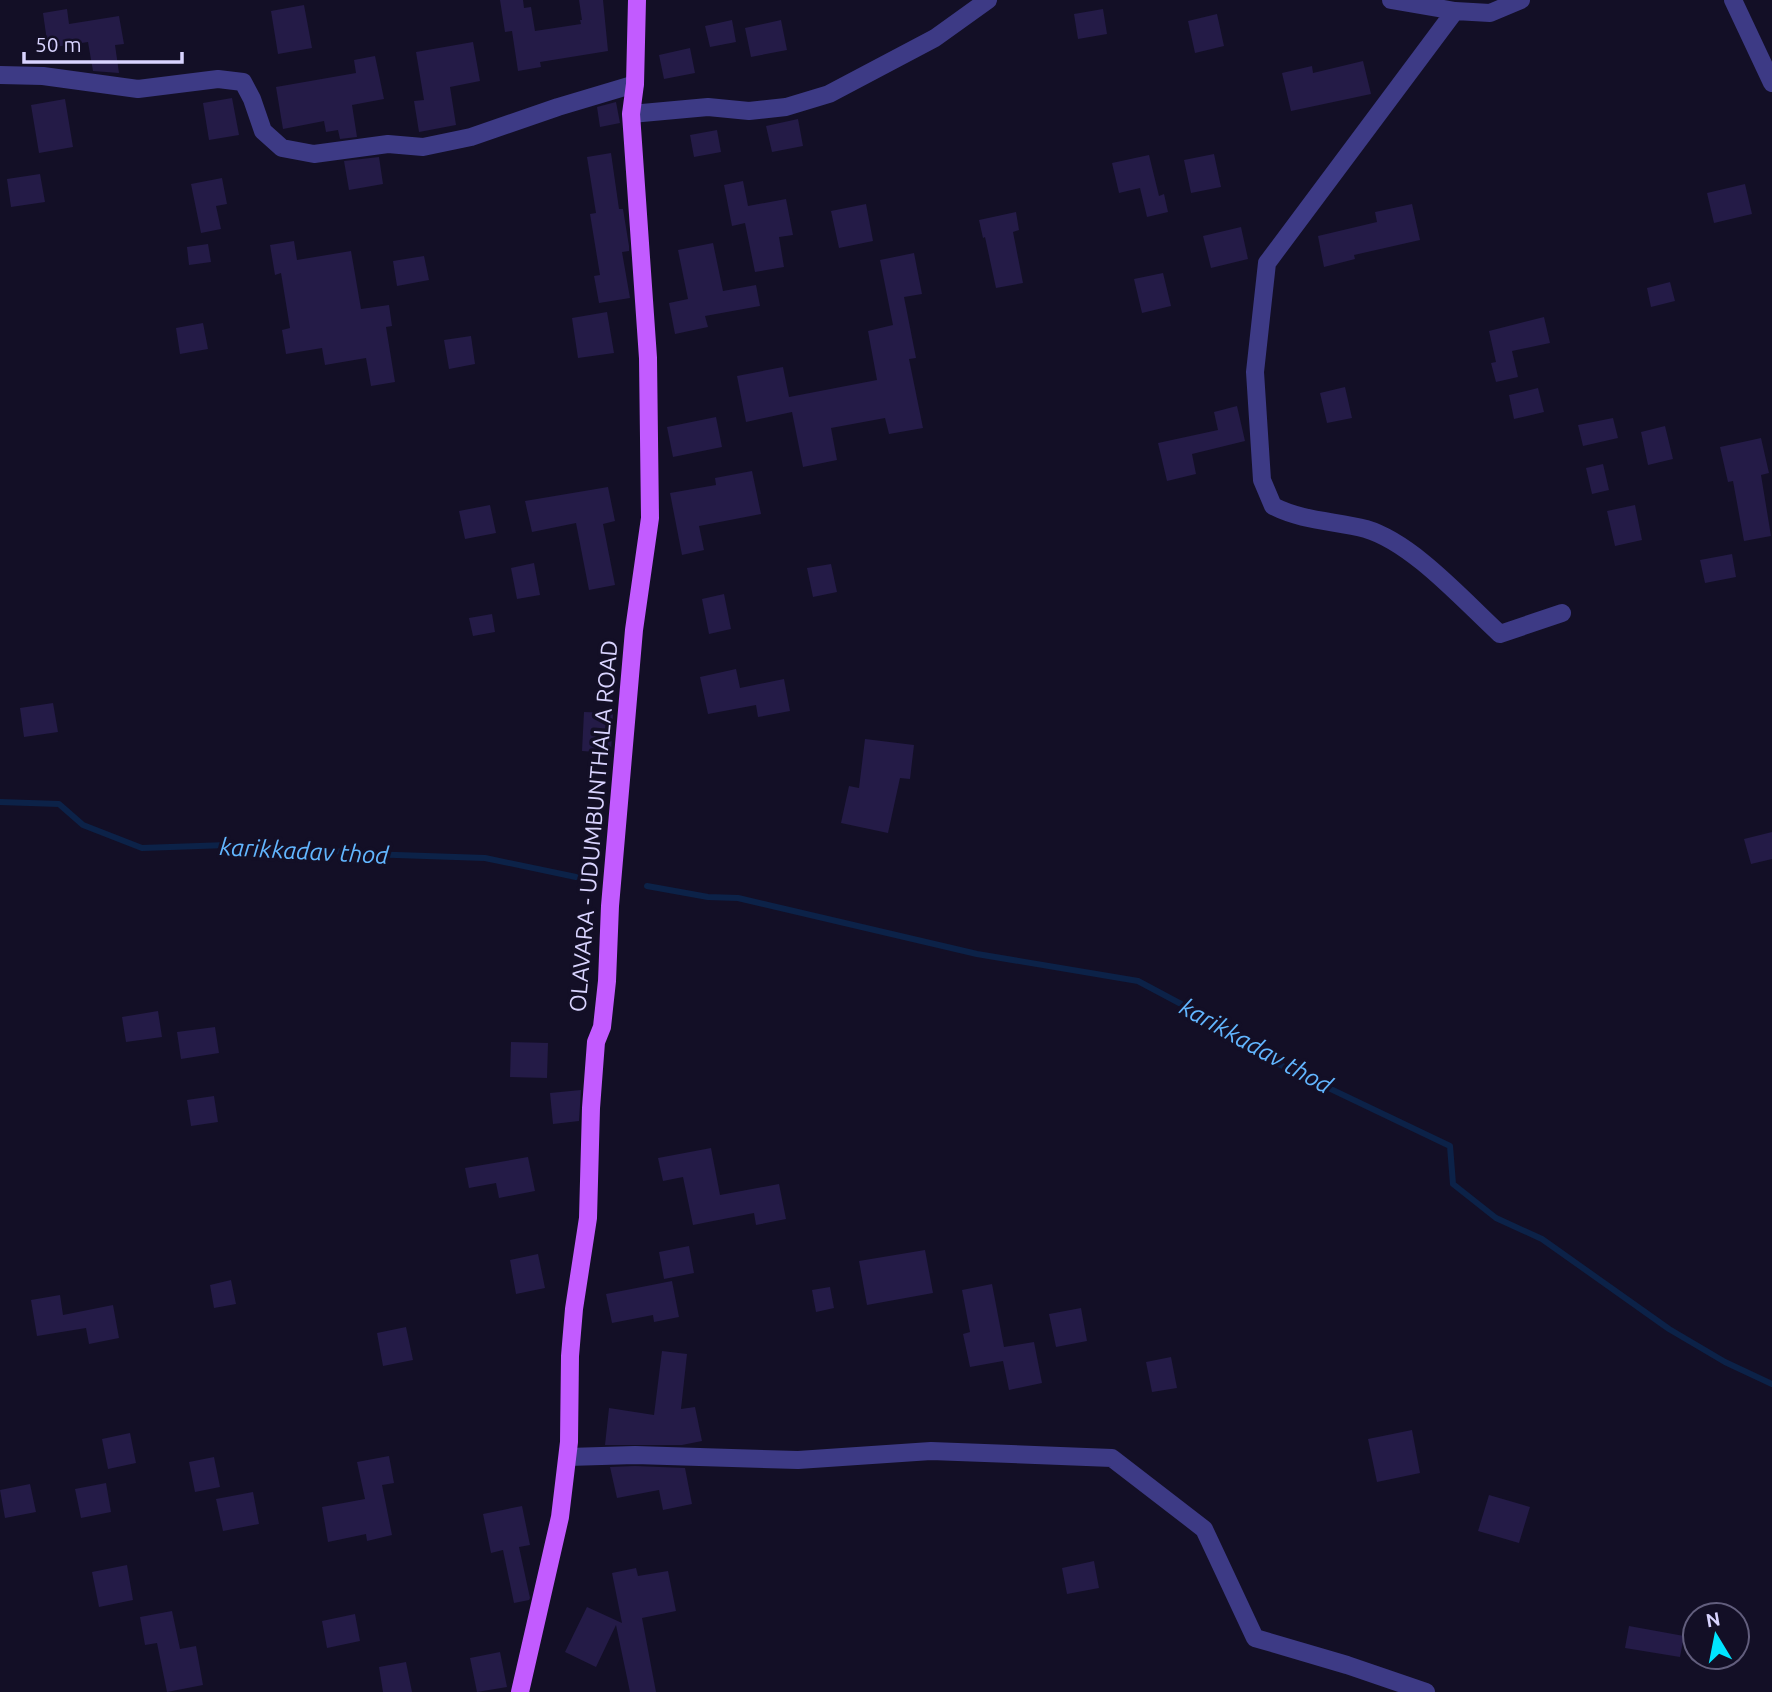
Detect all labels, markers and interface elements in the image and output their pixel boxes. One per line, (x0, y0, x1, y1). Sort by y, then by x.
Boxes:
scale bar (24, 21, 182, 65)
text: 50 m (35, 32, 82, 56)
street label: OLAVARA - UDUMBUNTHALA ROAD (564, 639, 622, 1013)
water label: karikkadav thod (219, 833, 390, 869)
water label: karikkadav thod (1175, 993, 1337, 1099)
north arrow (1681, 1601, 1751, 1671)
text: N (1704, 1607, 1722, 1631)

